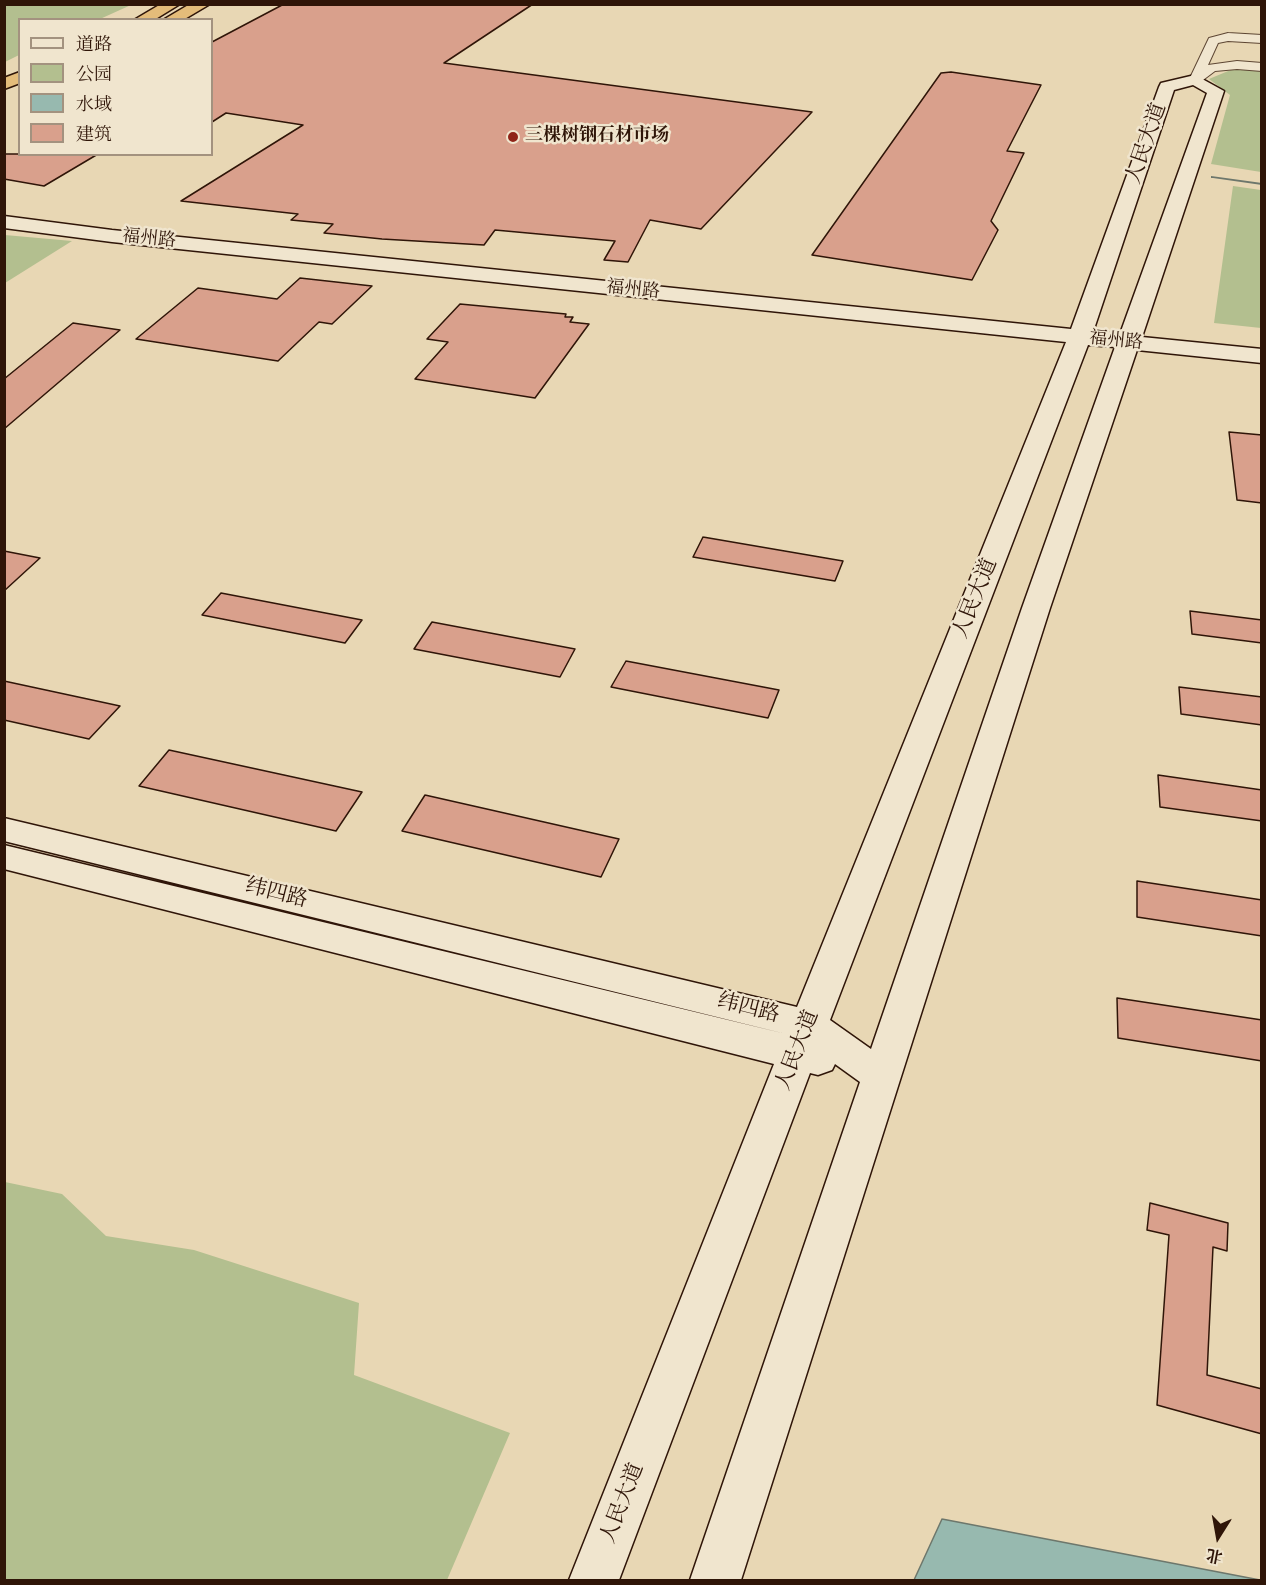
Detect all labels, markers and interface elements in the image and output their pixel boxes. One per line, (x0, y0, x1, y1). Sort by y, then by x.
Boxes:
legend (18, 18, 213, 156)
text: 道路 (76, 33, 112, 58)
text: 公园 (76, 63, 112, 88)
text: 水域 (76, 93, 112, 118)
street label: 人民大道 (1122, 100, 1174, 188)
text: 建筑 (76, 123, 112, 148)
place label: 三棵树钢石材市场 (525, 126, 669, 148)
marker: 三棵树钢石材市场 (506, 130, 520, 144)
street label: 福州路 (121, 226, 177, 254)
street label: 福州路 (605, 277, 661, 305)
street label: 福州路 (1088, 328, 1144, 356)
street label: 人民大道 (950, 555, 1004, 643)
street label: 纬四路 (242, 875, 310, 915)
street label: 纬四路 (714, 990, 782, 1030)
street label: 人民大道 (772, 1007, 826, 1095)
street label: 人民大道 (597, 1460, 651, 1548)
north arrow (1188, 1507, 1248, 1567)
text: 北 (1205, 1542, 1225, 1567)

